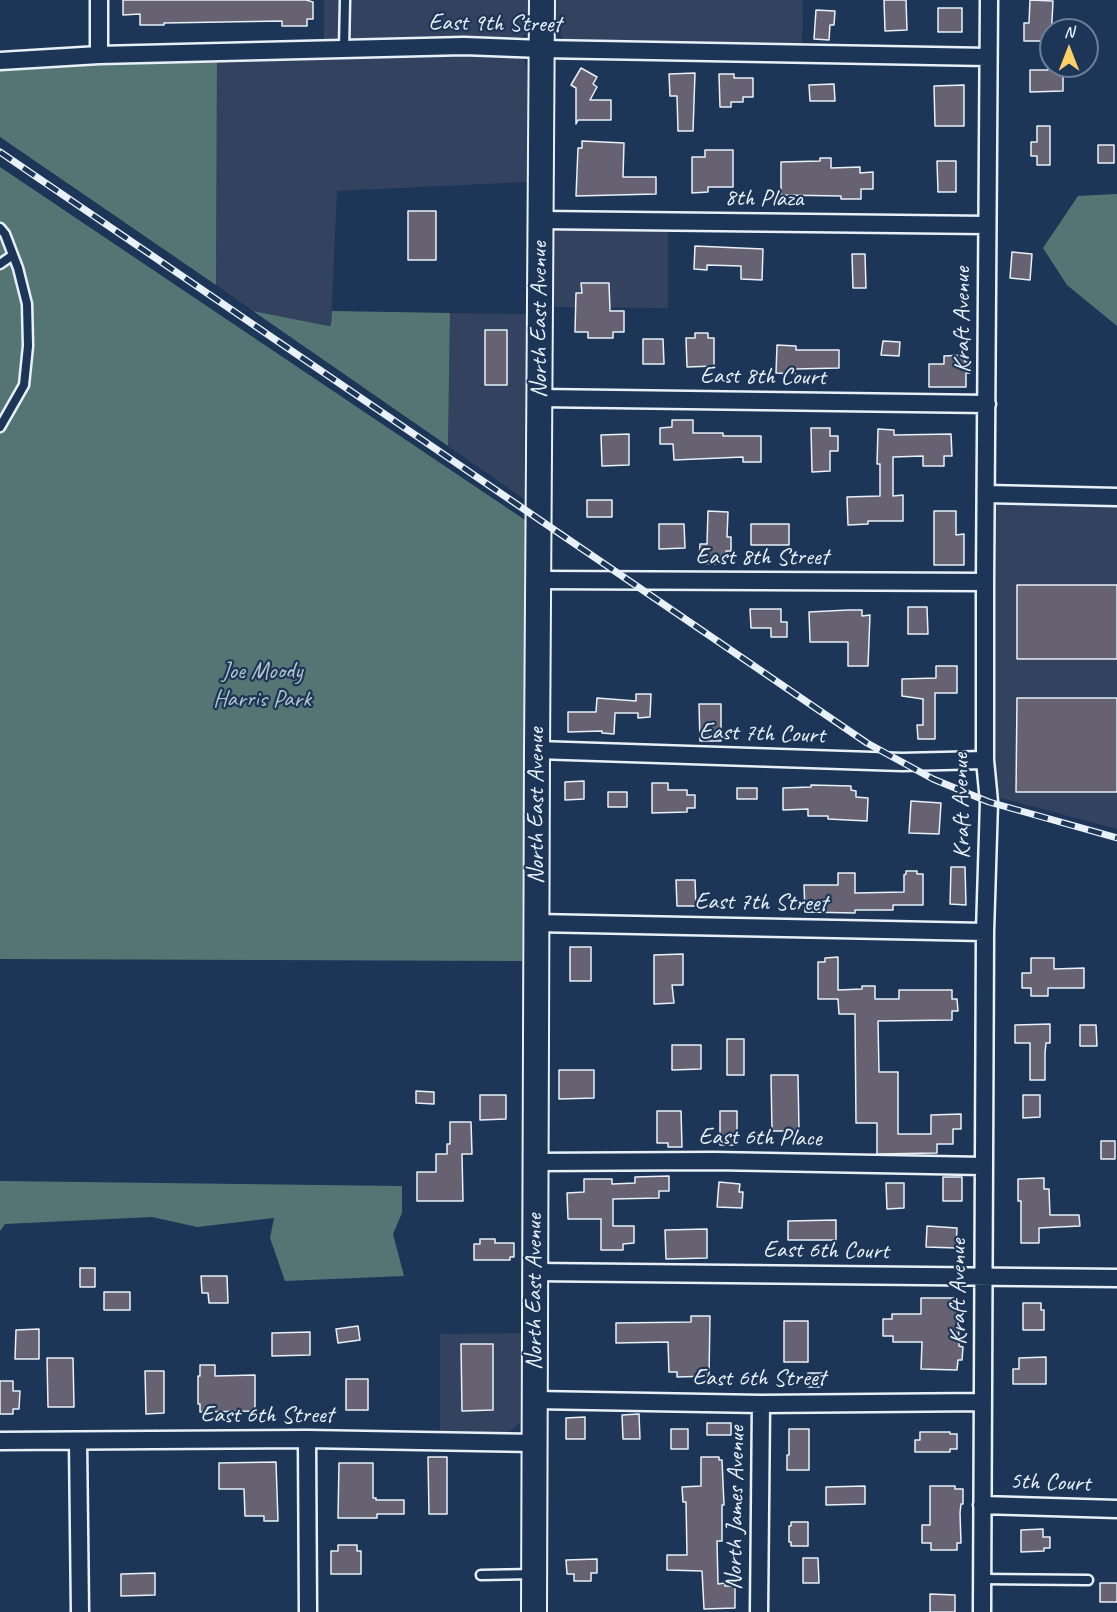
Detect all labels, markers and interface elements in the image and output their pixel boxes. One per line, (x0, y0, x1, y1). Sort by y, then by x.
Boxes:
street label: East 9th Street (428, 8, 562, 40)
north arrow (1039, 18, 1099, 78)
text: N (1064, 22, 1074, 42)
street label: 8th Plaza (724, 184, 804, 214)
street label: North East Avenue (526, 242, 554, 398)
street label: Kraft Avenue (949, 267, 977, 373)
street label: East 8th Court (700, 362, 826, 392)
street label: East 8th Street (696, 544, 828, 572)
park label: Joe Moody Harris Park (213, 658, 311, 714)
street label: East 7th Court (699, 717, 825, 751)
street label: North East Avenue (523, 728, 551, 884)
street label: Kraft Avenue (947, 753, 977, 859)
street label: East 7th Street (694, 887, 828, 919)
street label: East 6th Place (698, 1123, 822, 1153)
street label: North East Avenue (521, 1214, 549, 1370)
street label: East 6th Court (763, 1236, 889, 1266)
street label: Kraft Avenue (945, 1239, 973, 1345)
street label: East 6th Street (693, 1365, 825, 1393)
street label: East 6th Street (201, 1402, 333, 1430)
street label: North James Avenue (720, 1426, 752, 1590)
street label: 5th Court (1009, 1467, 1091, 1499)

